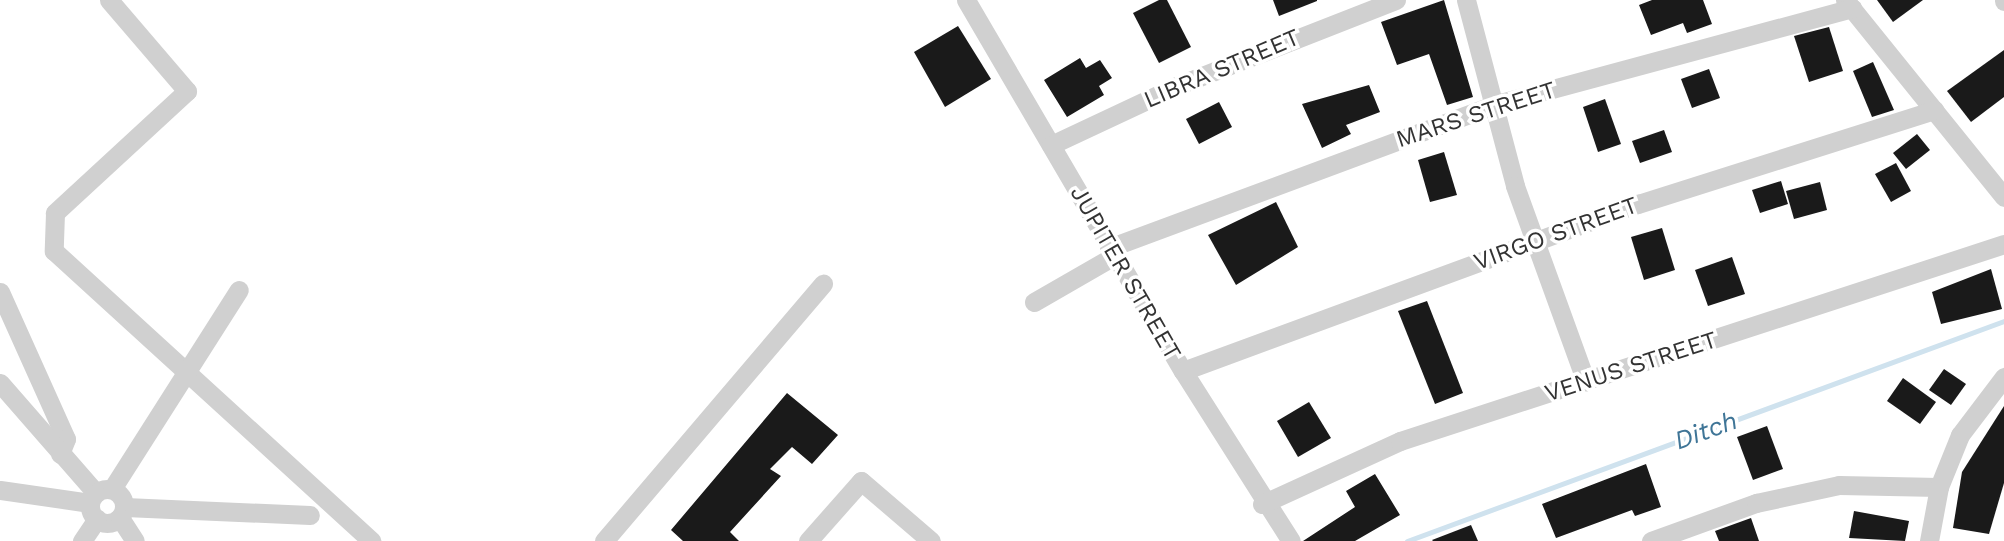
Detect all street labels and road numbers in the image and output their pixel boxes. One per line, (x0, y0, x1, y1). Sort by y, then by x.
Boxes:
street label: LIBRA STREET (1139, 23, 1305, 115)
street label: MARS STREET (1393, 76, 1559, 154)
street label: JUPITER STREET (1063, 181, 1187, 365)
street label: VIRGO STREET (1470, 191, 1642, 277)
street label: VENUS STREET (1541, 326, 1721, 408)

